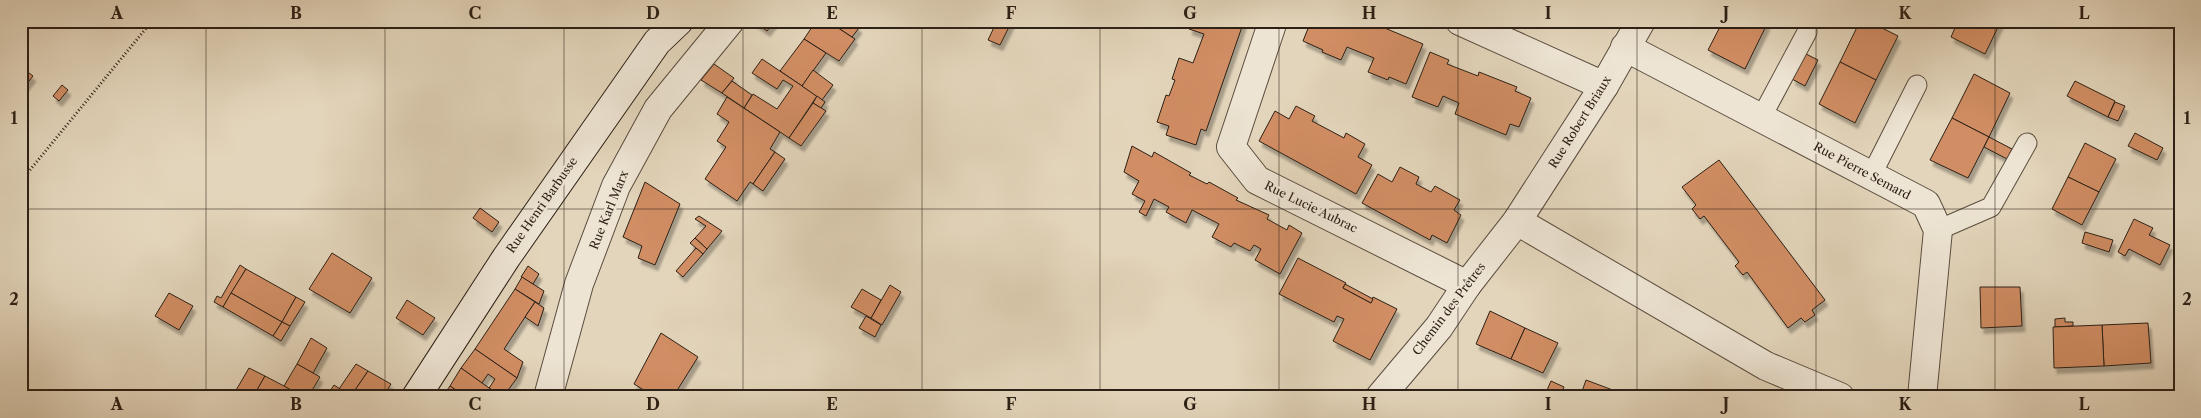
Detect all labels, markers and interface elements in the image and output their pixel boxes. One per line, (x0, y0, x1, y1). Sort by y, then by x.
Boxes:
text: A (110, 3, 124, 23)
text: B (290, 3, 302, 23)
text: C (469, 3, 481, 23)
text: D (646, 3, 660, 23)
text: E (826, 3, 838, 23)
text: F (1006, 3, 1017, 23)
text: G (1183, 3, 1197, 23)
text: H (1362, 3, 1376, 23)
text: I (1545, 3, 1552, 23)
text: J (1720, 3, 1729, 23)
text: K (1899, 3, 1913, 23)
text: L (2078, 3, 2090, 23)
street label: Rue Robert Briaux (1545, 73, 1614, 171)
text: 1 (10, 108, 18, 128)
text: 1 (2183, 108, 2191, 128)
street label: Rue Pierre Semard (1811, 139, 1914, 203)
street label: Rue Henri Barbusse (503, 154, 581, 256)
street label: Rue Karl Marx (586, 168, 631, 252)
street label: Rue Lucie Aubrac (1262, 178, 1360, 236)
street label: Chemin des Prêtres (1409, 259, 1488, 358)
text: 2 (9, 289, 19, 309)
text: 2 (2182, 289, 2192, 309)
text: A (110, 394, 124, 414)
text: B (290, 394, 302, 414)
text: C (469, 394, 481, 414)
text: D (646, 394, 660, 414)
text: E (826, 394, 838, 414)
text: F (1006, 394, 1017, 414)
text: G (1183, 394, 1197, 414)
text: H (1362, 394, 1376, 414)
text: I (1545, 394, 1552, 414)
text: J (1720, 394, 1729, 414)
text: K (1899, 394, 1913, 414)
text: L (2078, 394, 2090, 414)

